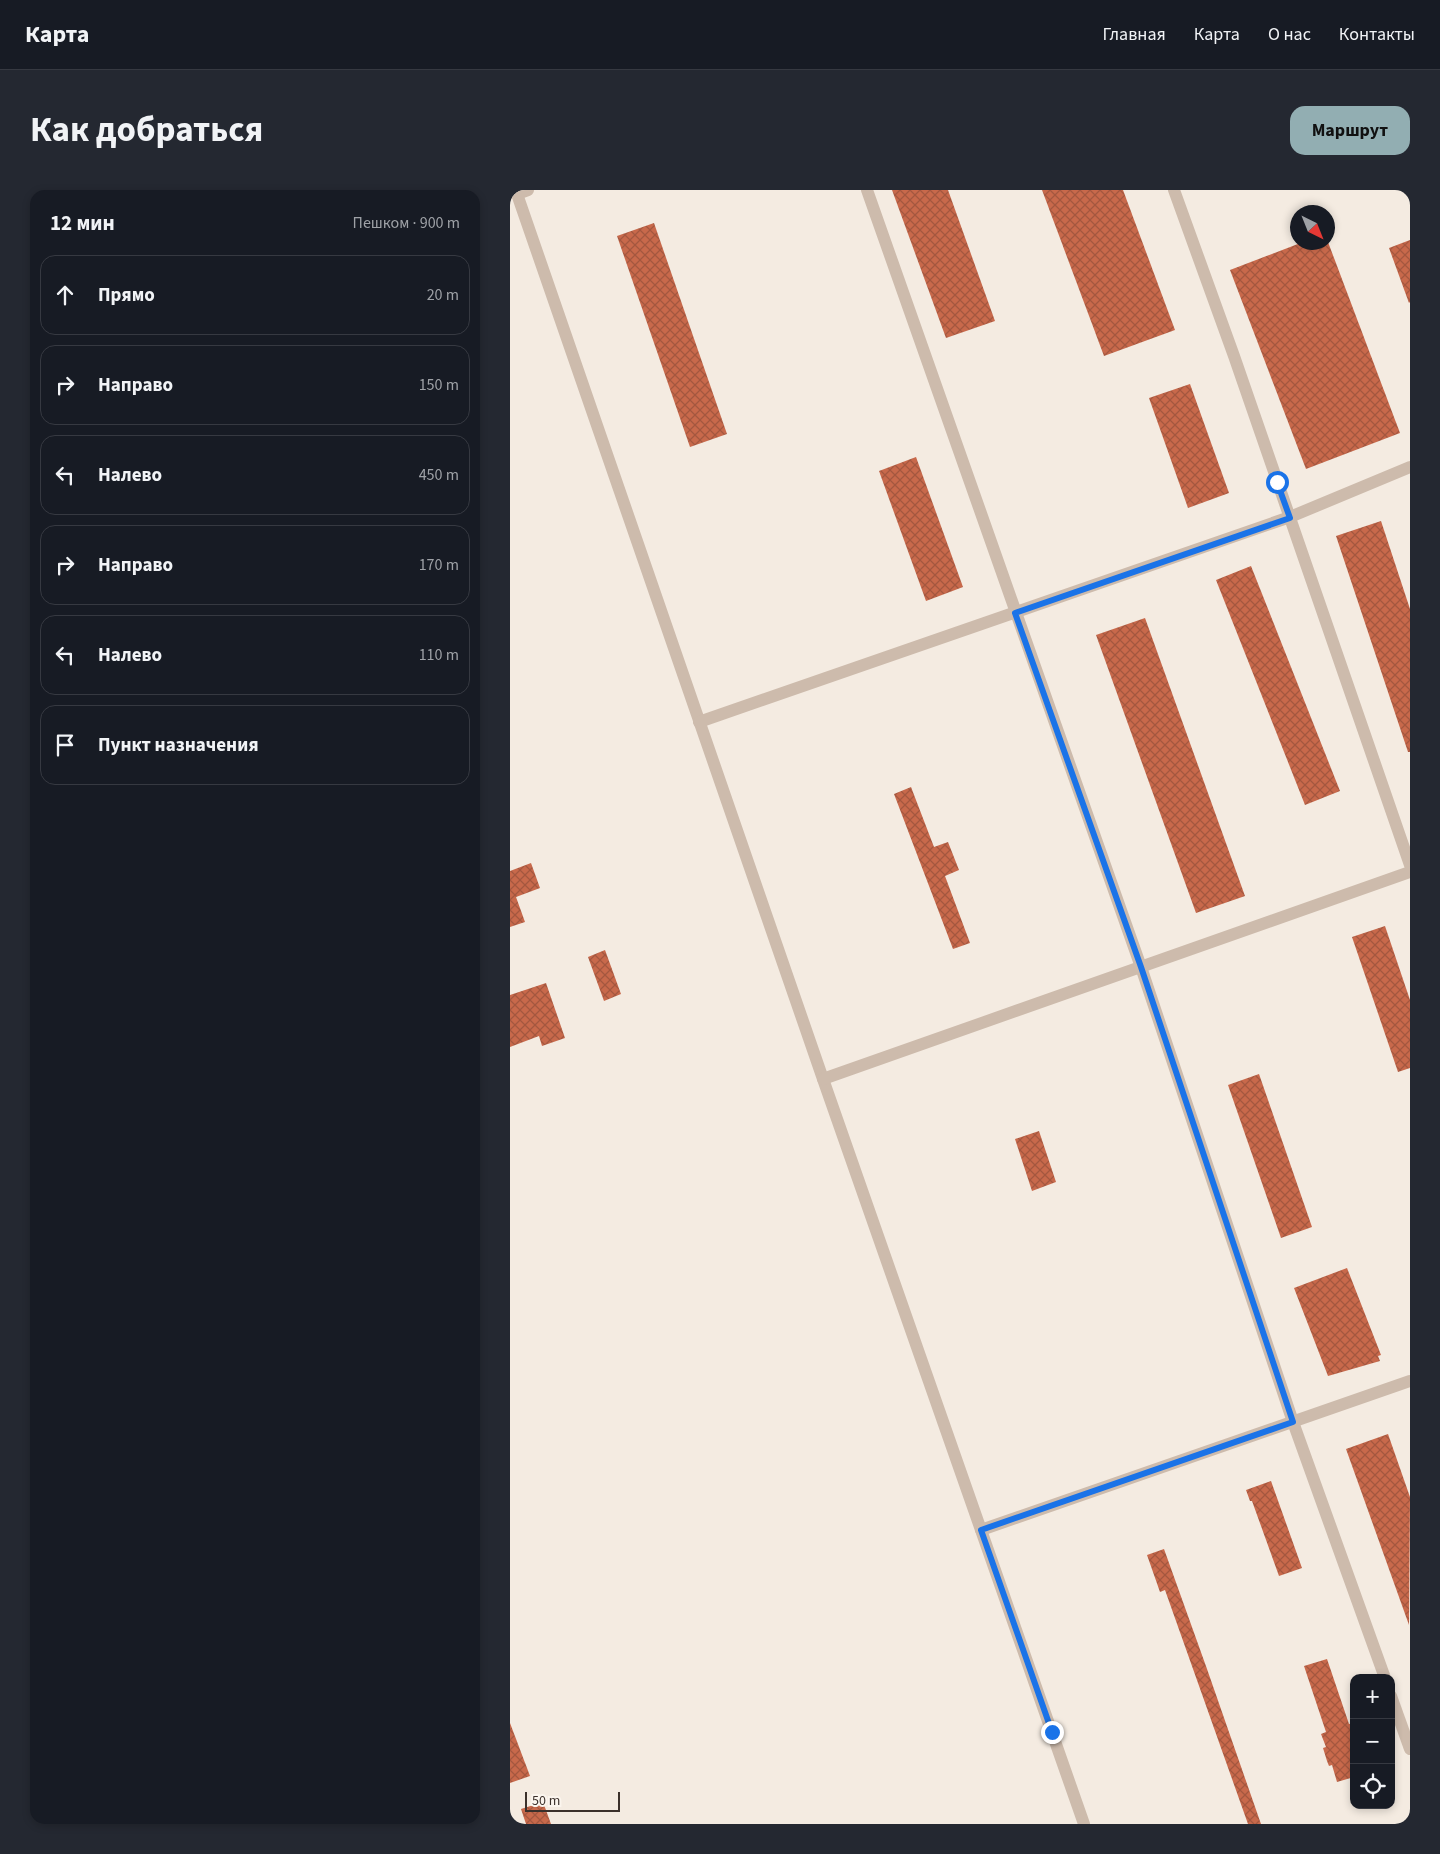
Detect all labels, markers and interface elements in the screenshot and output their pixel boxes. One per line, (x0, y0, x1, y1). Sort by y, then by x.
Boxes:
text: Карта (25, 17, 89, 52)
text: Главная (1103, 22, 1166, 47)
text: Карта (1194, 22, 1240, 47)
text: О нас (1268, 22, 1311, 47)
text: Контакты (1339, 22, 1415, 47)
text: Как добраться (30, 105, 263, 155)
button: Маршрут (1290, 106, 1410, 155)
north arrow (1290, 205, 1335, 250)
text: 12 мин (50, 208, 115, 238)
text: Пешком · 900 m (353, 212, 460, 234)
icon: ahead (51, 281, 79, 309)
text: Прямо (98, 282, 155, 309)
text: 20 m (427, 284, 459, 306)
icon: right (51, 371, 79, 399)
text: Направо (98, 372, 173, 399)
text: 150 m (419, 374, 459, 396)
icon: left (51, 461, 79, 489)
text: Налево (98, 462, 162, 489)
text: 450 m (419, 464, 459, 486)
route start (1266, 471, 1289, 494)
icon: right (51, 551, 79, 579)
text: Направо (98, 552, 173, 579)
text: 170 m (419, 554, 459, 576)
icon: left (51, 641, 79, 669)
text: Налево (98, 642, 162, 669)
text: 110 m (419, 644, 459, 666)
icon: arrive (51, 731, 79, 759)
text: Пункт назначения (98, 732, 259, 759)
map controls (1350, 1674, 1395, 1809)
button: + (1350, 1674, 1395, 1719)
button: − (1350, 1719, 1395, 1764)
route end (1041, 1721, 1064, 1744)
button: locate (1350, 1764, 1395, 1809)
scale bar (525, 1789, 620, 1812)
text: 50 m (532, 1791, 560, 1811)

